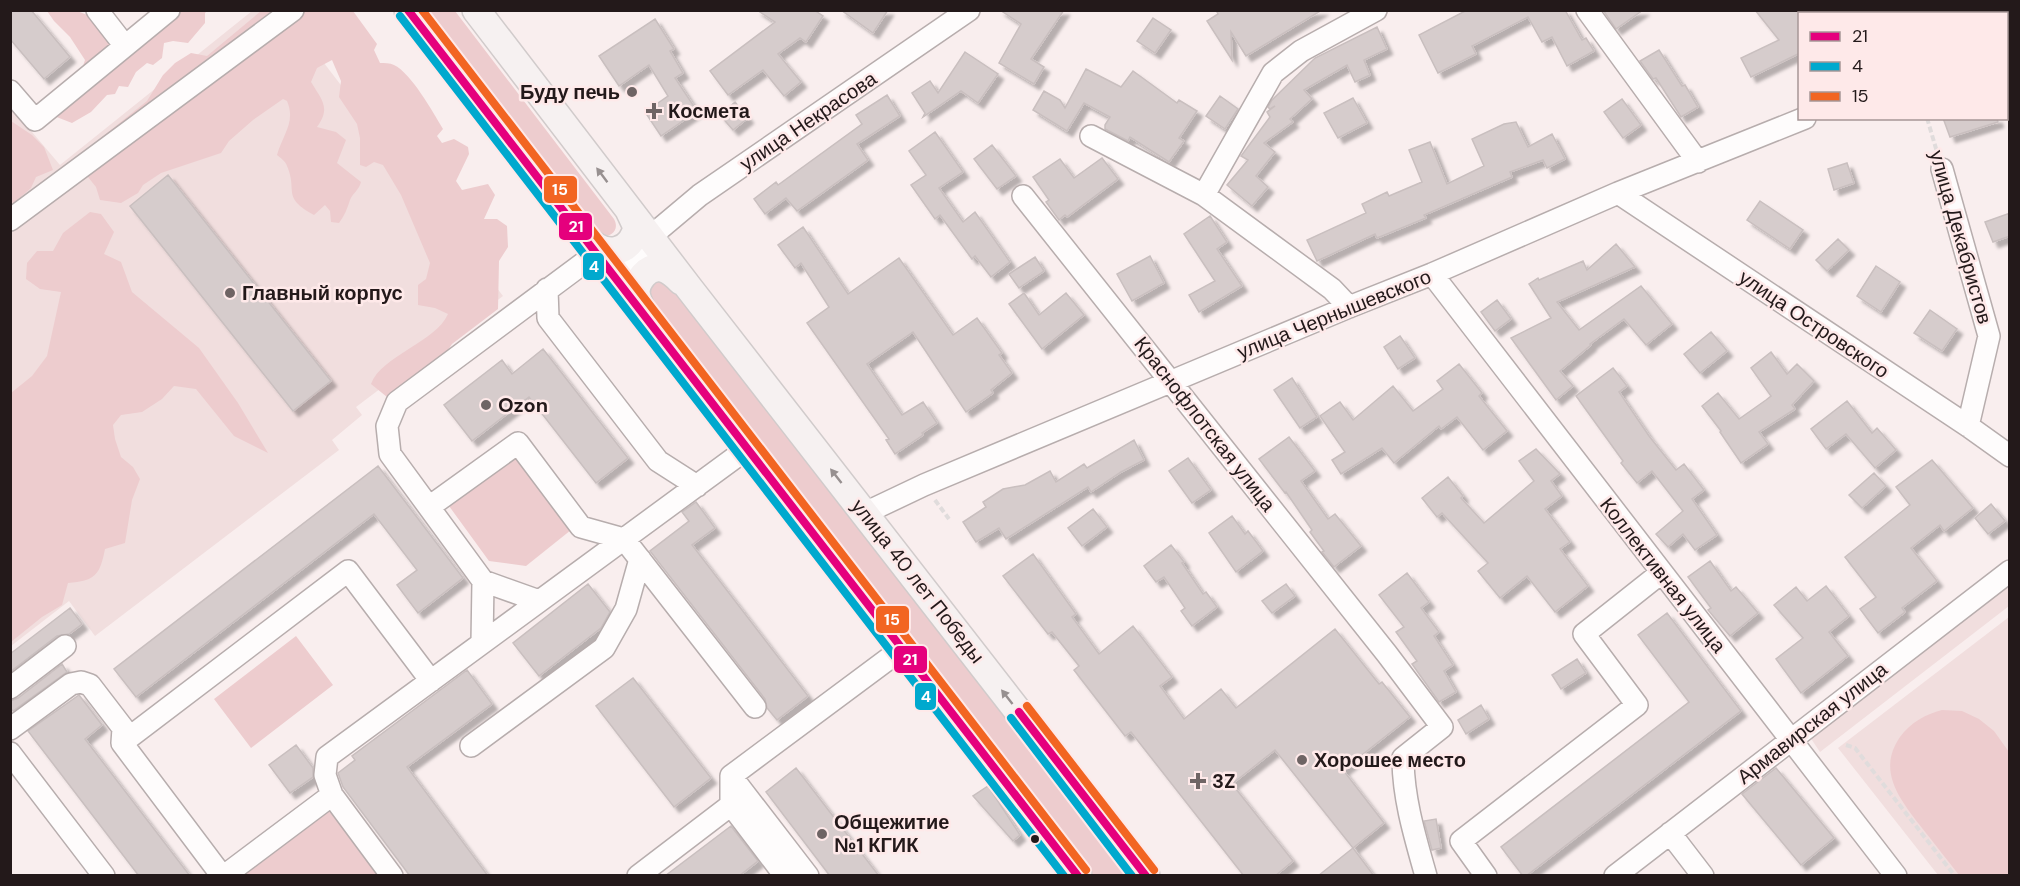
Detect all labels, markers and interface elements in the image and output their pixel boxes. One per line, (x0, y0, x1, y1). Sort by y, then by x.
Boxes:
legend (1798, 12, 2008, 120)
text: 21 (1852, 24, 1868, 48)
text: 4 (1852, 54, 1863, 78)
street label: улица Некрасова (735, 65, 882, 176)
place label: Буду печь (520, 79, 620, 105)
text: 15 (1852, 84, 1869, 108)
marker: Буду печь (625, 85, 639, 99)
place label: Космета (668, 98, 751, 124)
marker: Космета (645, 102, 663, 120)
street label: улица Декабристов (1924, 147, 1998, 327)
one-way arrow (595, 167, 608, 183)
line badge: 15 (543, 175, 578, 204)
text: 15 (552, 179, 568, 200)
line badge: 21 (558, 212, 593, 241)
text: 21 (568, 216, 584, 237)
line badge: 4 (582, 252, 605, 281)
text: 4 (589, 256, 599, 277)
street label: улица Чернышевского (1233, 263, 1435, 365)
street label: улица Островского (1734, 264, 1894, 384)
place label: Главный корпус (242, 280, 403, 306)
marker: Главный корпус (223, 286, 237, 300)
street label: Краснофлотская улица (1129, 331, 1282, 517)
place label: Ozon (498, 392, 548, 418)
marker: Ozon (479, 398, 493, 412)
one-way arrow (830, 468, 842, 484)
street label: Коллективная улица (1594, 492, 1732, 659)
street label: улица 40 лет Победы (846, 494, 990, 668)
line badge: 15 (875, 605, 910, 634)
text: 15 (884, 609, 900, 630)
line badge: 21 (893, 645, 928, 674)
text: 21 (902, 649, 918, 670)
street label: Армавирская улица (1732, 656, 1893, 790)
line badge: 4 (914, 682, 937, 711)
text: 4 (921, 686, 931, 707)
one-way arrow (1002, 689, 1014, 704)
place label: Хорошее место (1314, 747, 1466, 773)
marker: Хорошее место (1295, 753, 1309, 767)
place label: 3Z (1212, 768, 1236, 794)
marker: 3Z (1189, 772, 1207, 790)
place label: Общежитие №1 КГИК (834, 809, 949, 858)
marker: Общежитие №1 КГИК (815, 827, 829, 841)
unlabelled marker (1029, 833, 1041, 845)

